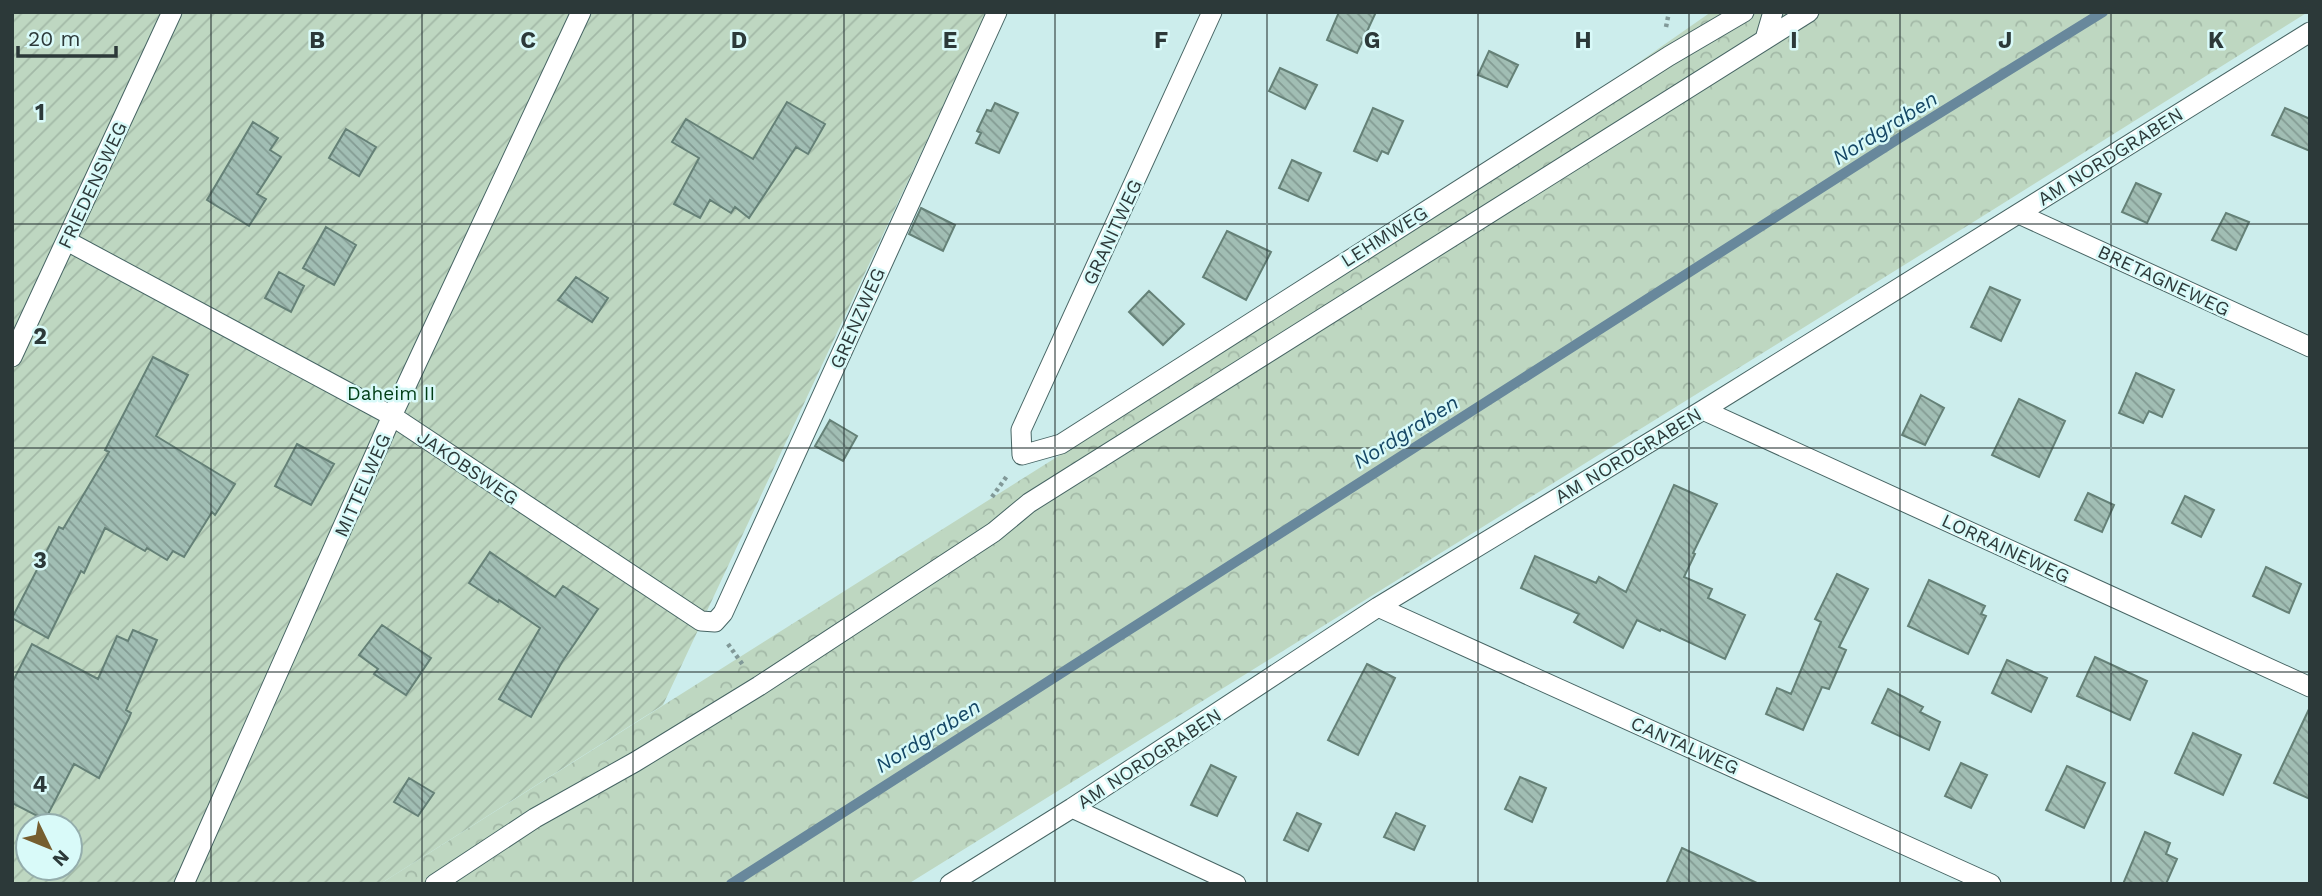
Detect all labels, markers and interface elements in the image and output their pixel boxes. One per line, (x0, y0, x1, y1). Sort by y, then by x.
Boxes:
scale bar (18, 14, 116, 58)
text: 20 m (28, 26, 80, 51)
text: B (309, 27, 325, 54)
text: C (520, 27, 536, 54)
text: D (731, 27, 747, 54)
text: E (943, 27, 957, 54)
text: F (1154, 27, 1168, 54)
text: G (1364, 27, 1380, 54)
text: H (1574, 27, 1592, 54)
text: I (1790, 27, 1798, 54)
text: J (1998, 27, 2012, 54)
text: K (2208, 27, 2224, 54)
water label: Nordgraben (1828, 85, 1942, 170)
text: 1 (35, 99, 45, 126)
street label: AM NORDGRABEN (2033, 102, 2187, 210)
street label: FRIEDENSWEG (53, 118, 132, 252)
street label: GRANITWEG (1078, 176, 1147, 289)
street label: LEHMWEG (1337, 201, 1432, 272)
street label: BRETAGNEWEG (2094, 240, 2233, 321)
street label: GRENZWEG (825, 264, 890, 372)
text: 2 (33, 323, 47, 350)
park label: Daheim II (347, 382, 435, 405)
water label: Nordgraben (1349, 389, 1463, 474)
street label: AM NORDGRABEN (1551, 403, 1706, 508)
street label: JAKOBSWEG (413, 425, 523, 510)
street label: MITTELWEG (329, 430, 396, 541)
street label: LORRAINEWEG (1938, 509, 2073, 588)
text: 3 (33, 547, 47, 574)
water label: Nordgraben (871, 693, 985, 778)
street label: AM NORDGRABEN (1073, 703, 1226, 814)
street label: CANTALWEG (1627, 711, 1742, 780)
text: 4 (33, 771, 48, 798)
north arrow (14, 812, 84, 882)
text: N (48, 845, 74, 871)

